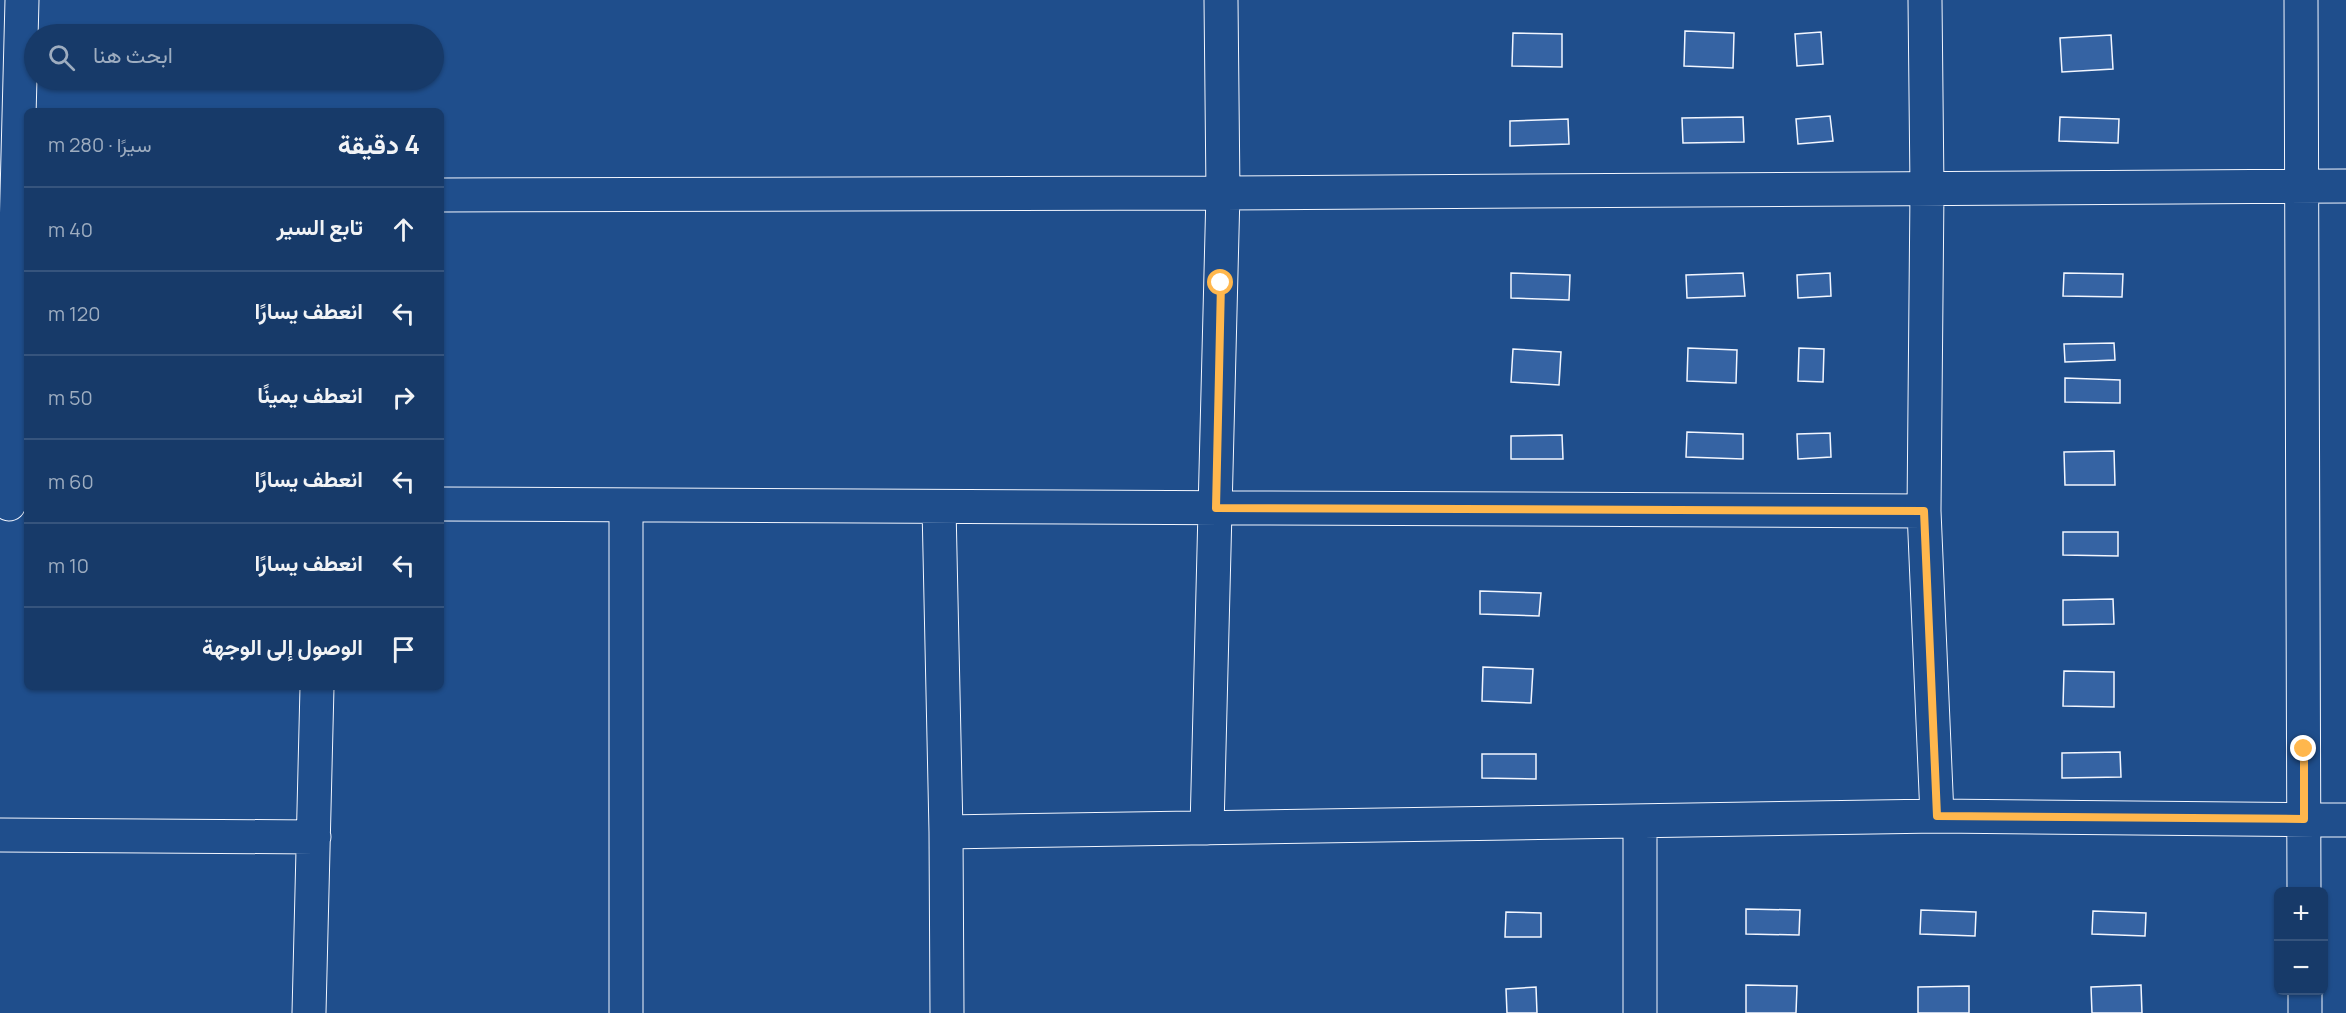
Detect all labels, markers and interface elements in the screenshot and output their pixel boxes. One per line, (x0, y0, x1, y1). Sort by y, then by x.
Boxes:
search box (24, 24, 444, 90)
text: ابحث هنا (93, 40, 173, 70)
icon: search (45, 41, 78, 74)
text: 4 دقيقة (338, 126, 420, 162)
text: سيرًا · 280 m (48, 131, 151, 158)
text: تابع السير (277, 212, 363, 242)
icon: ahead (387, 213, 420, 246)
text: 40 m (48, 216, 93, 243)
route start (1207, 269, 1233, 295)
text: انعطف يسارًا (254, 296, 363, 326)
icon: left (387, 297, 420, 330)
text: 120 m (48, 300, 100, 327)
text: انعطف يمينًا (257, 380, 363, 410)
icon: right (387, 381, 420, 414)
text: 50 m (48, 384, 93, 411)
text: انعطف يسارًا (254, 464, 363, 494)
icon: left (387, 465, 420, 498)
text: 60 m (48, 468, 94, 495)
text: انعطف يسارًا (254, 548, 363, 578)
icon: left (387, 549, 420, 582)
text: 10 m (48, 552, 89, 579)
text: الوصول إلى الوجهة (202, 632, 363, 662)
icon: arrive (387, 633, 420, 666)
route end (2290, 735, 2316, 761)
map controls (2274, 887, 2328, 995)
button: + (2274, 887, 2328, 941)
button: − (2274, 941, 2328, 995)

